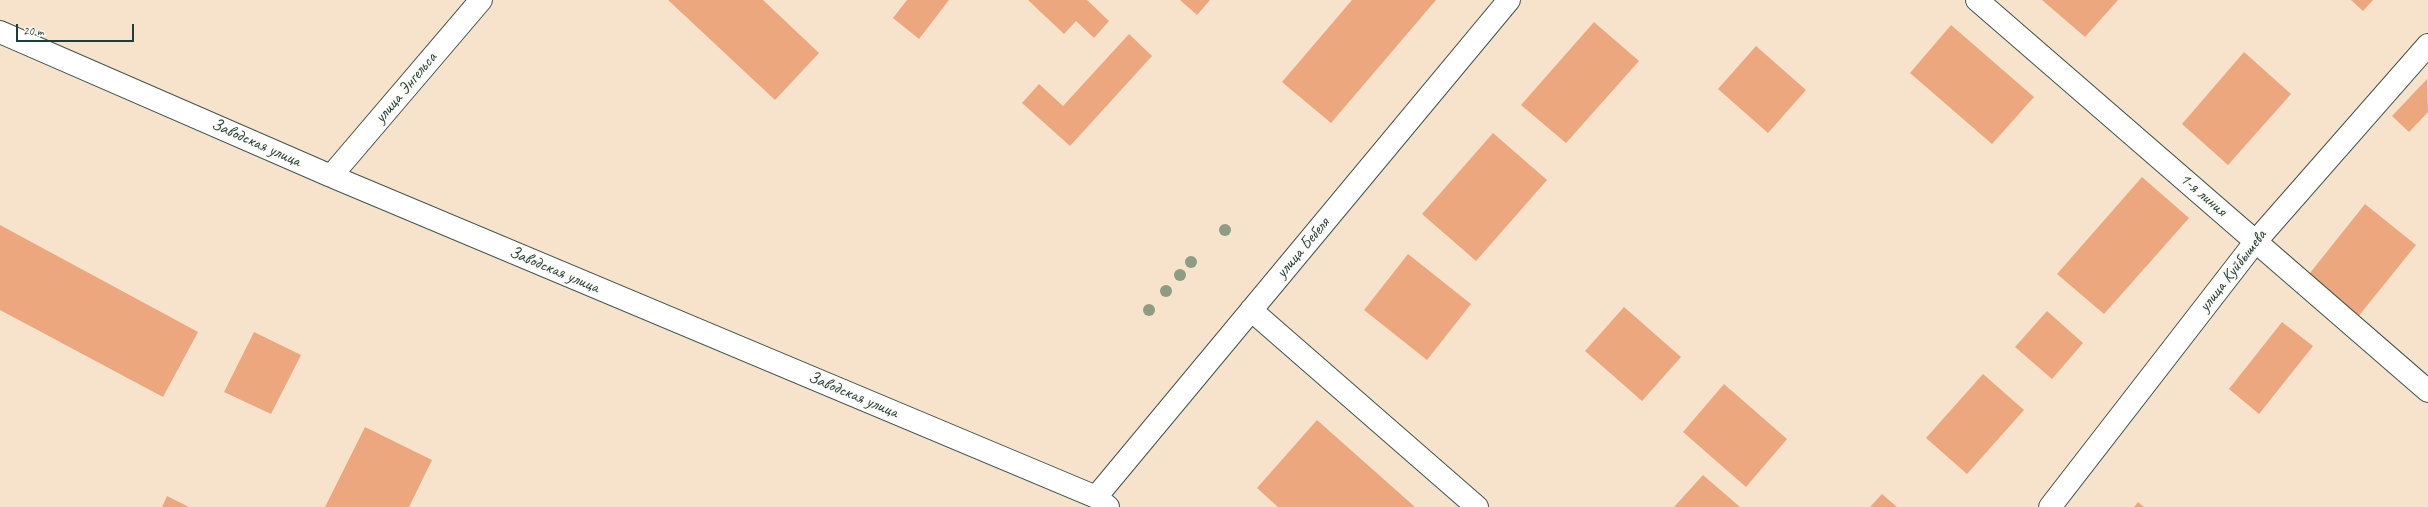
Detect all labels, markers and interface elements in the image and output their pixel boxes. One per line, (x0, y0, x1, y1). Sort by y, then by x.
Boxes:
scale bar (18, 16, 136, 42)
text: 20 m (23, 23, 43, 39)
street label: улица Энгельса (371, 48, 441, 128)
street label: Заводская улица (208, 114, 304, 172)
street label: 1-я линия (2175, 169, 2231, 221)
street label: улица Бебеля (1272, 214, 1334, 282)
street label: улица Куйбышева (2195, 226, 2271, 316)
street label: Заводская улица (506, 242, 602, 298)
street label: Заводская улица (805, 367, 901, 423)

